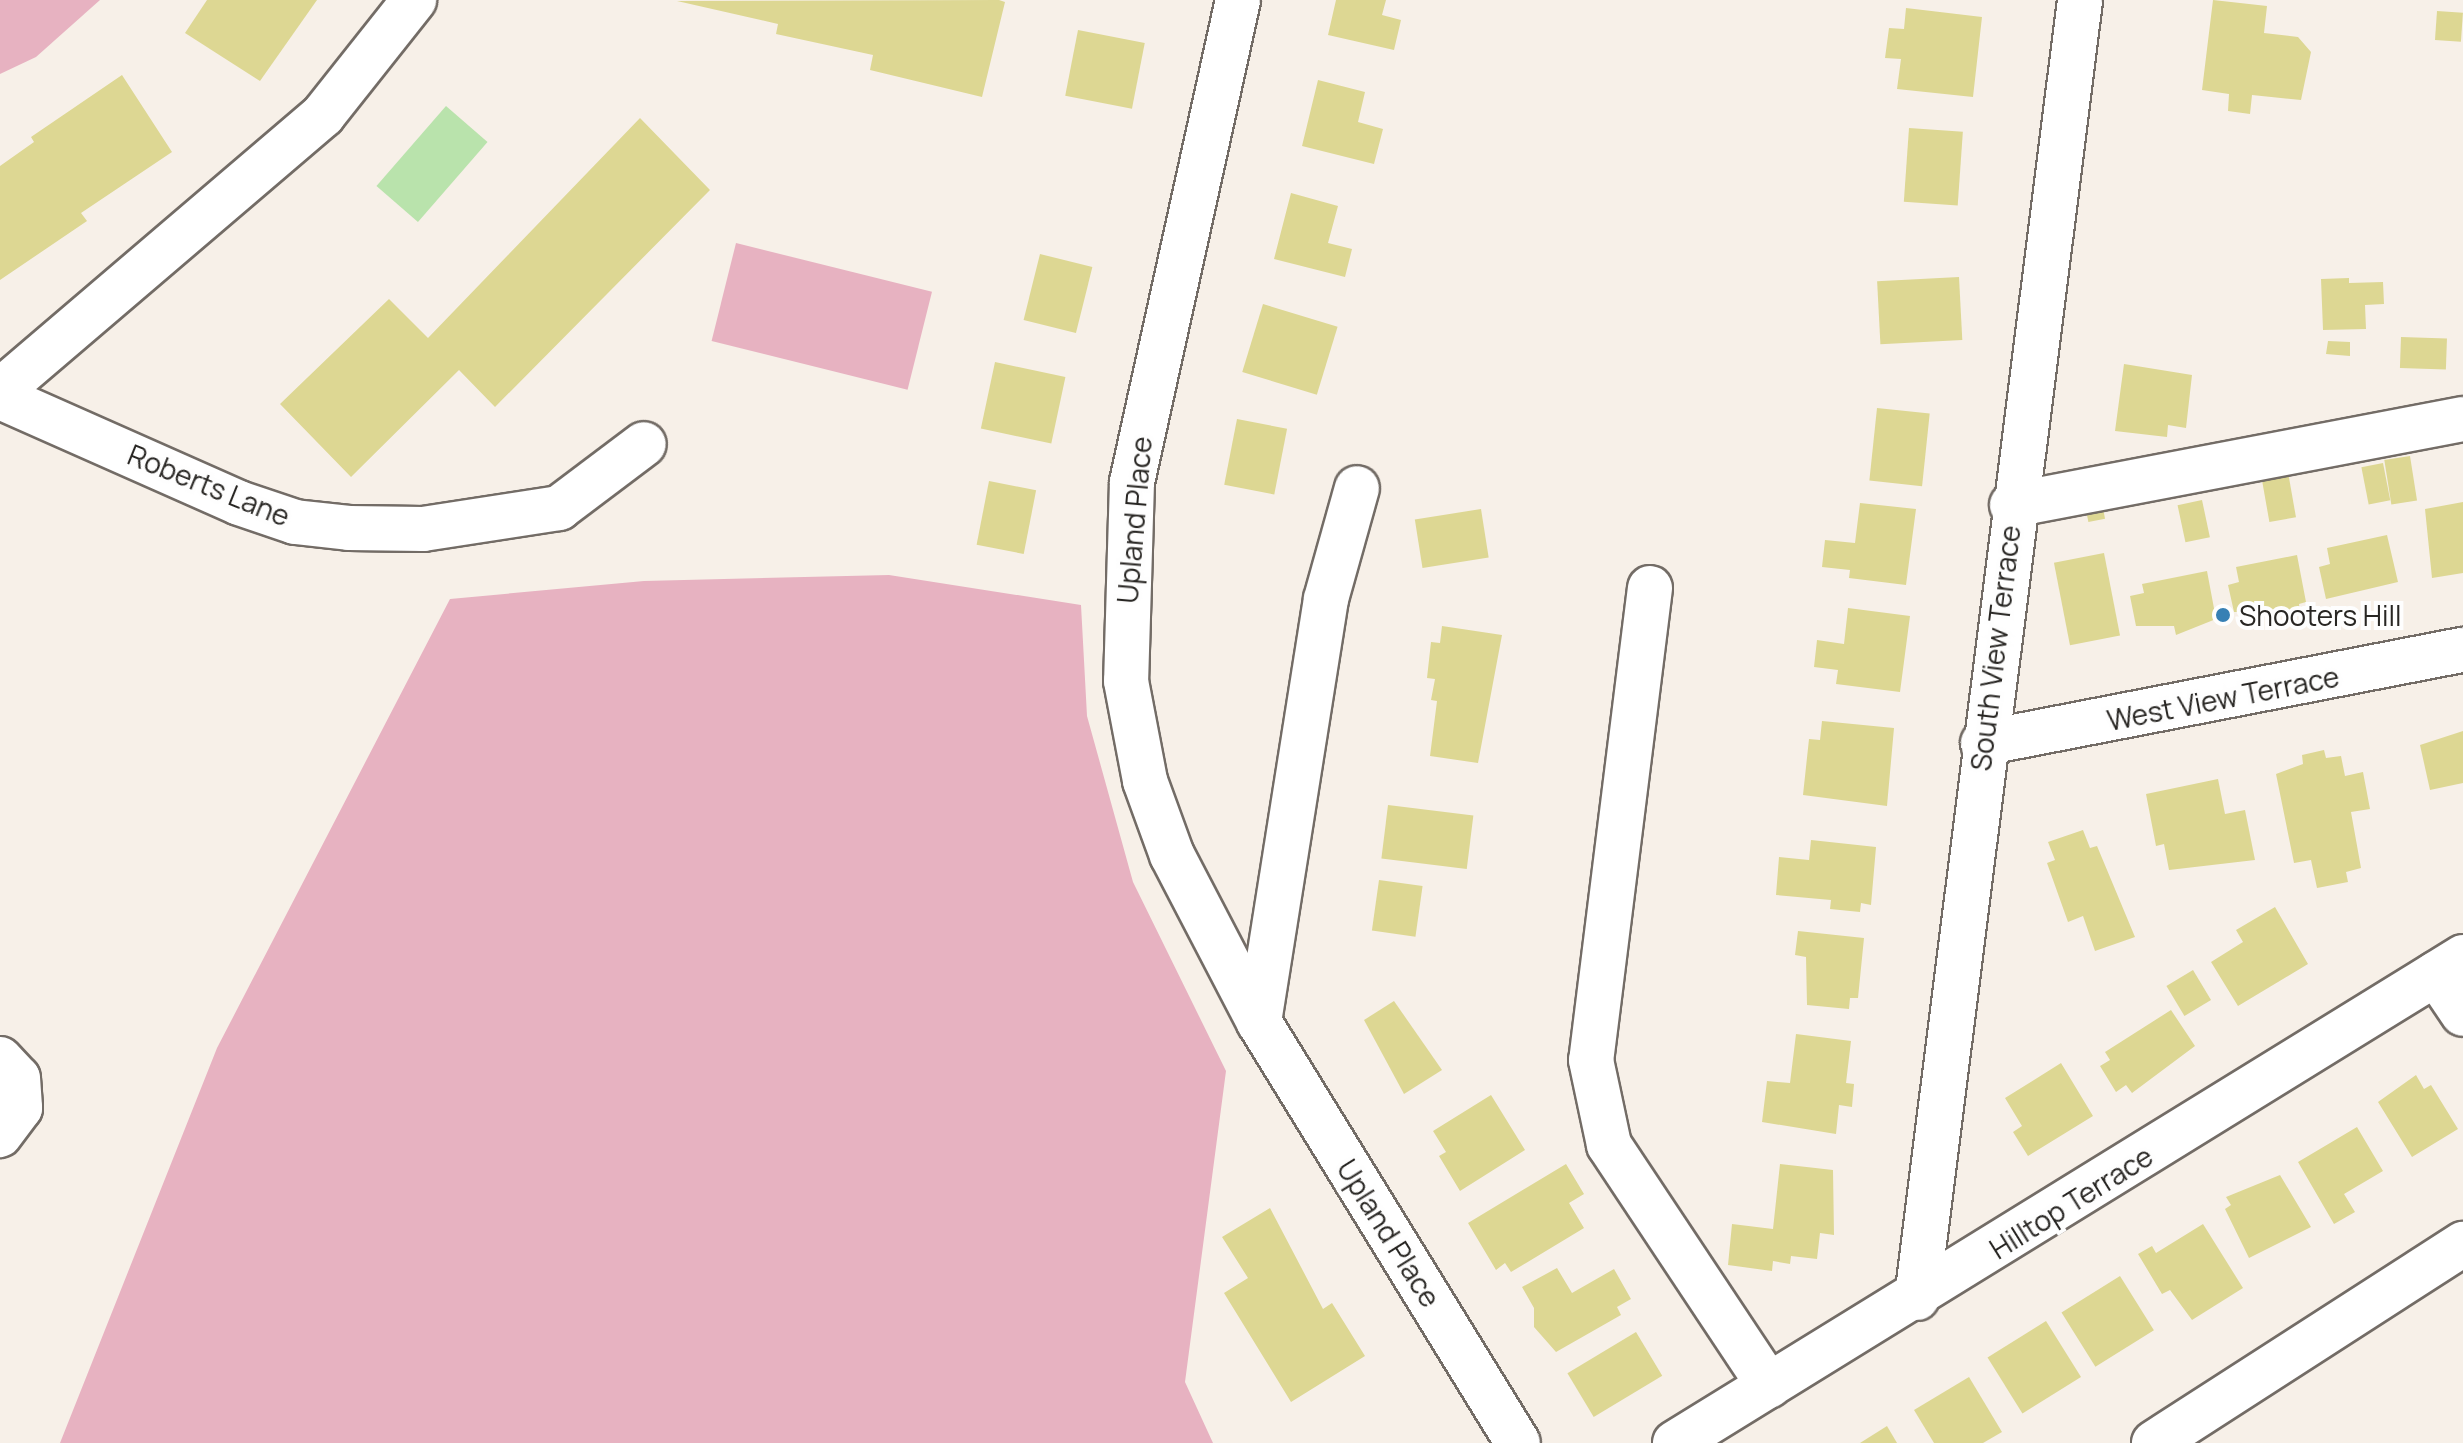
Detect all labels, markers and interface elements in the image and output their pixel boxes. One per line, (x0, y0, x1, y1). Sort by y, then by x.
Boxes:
street label: Upland Place (1110, 435, 1158, 605)
street label: Roberts Lane (123, 437, 295, 533)
street label: South View Terrace (1963, 523, 2027, 773)
place label: Shooters Hill (2239, 598, 2402, 632)
marker: Shooters Hill (2214, 606, 2232, 624)
street label: West View Terrace (2104, 659, 2342, 737)
street label: Hilltop Terrace (1983, 1139, 2159, 1265)
street label: Upland Place (1330, 1153, 1448, 1313)

